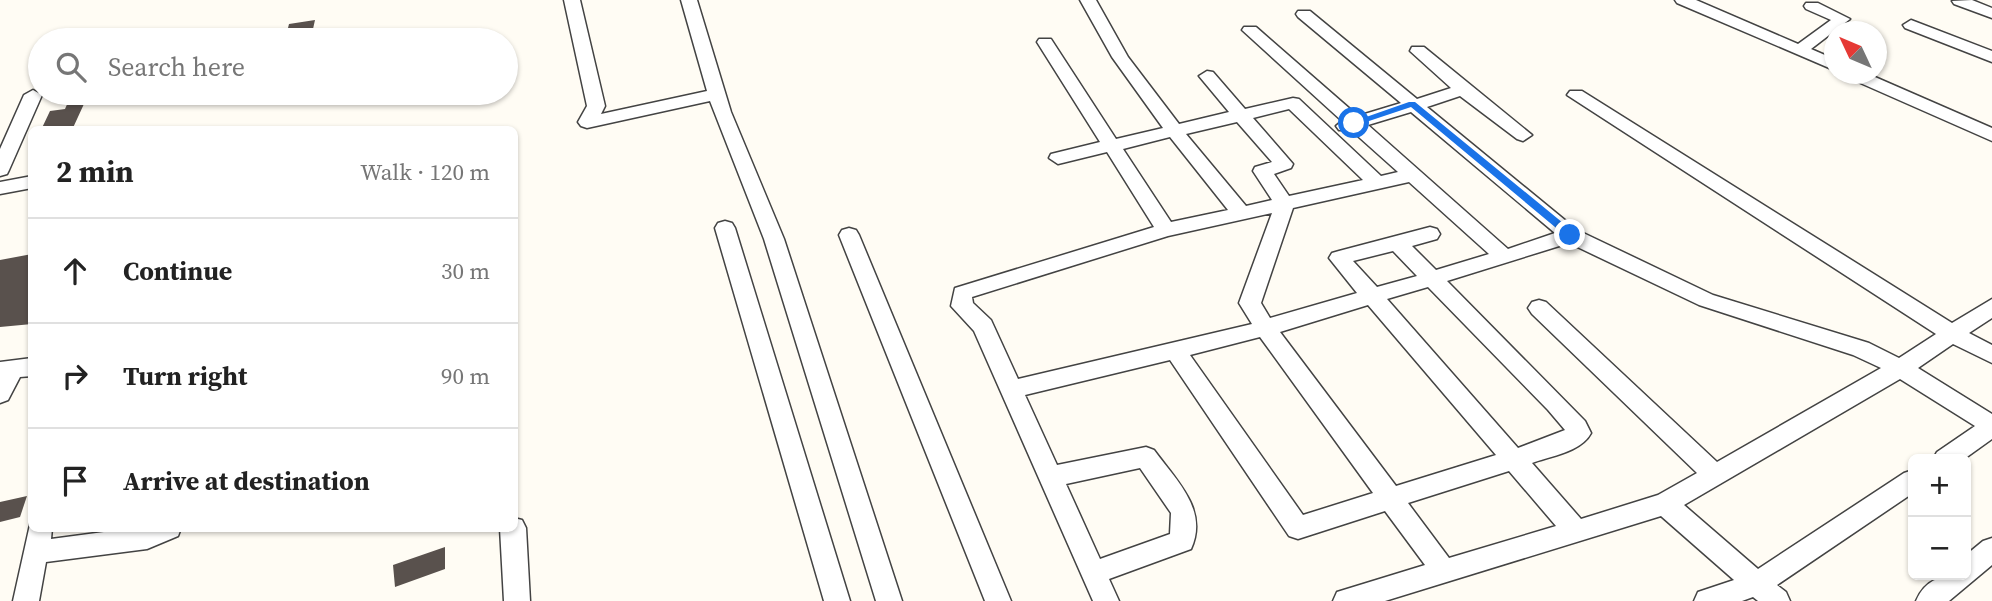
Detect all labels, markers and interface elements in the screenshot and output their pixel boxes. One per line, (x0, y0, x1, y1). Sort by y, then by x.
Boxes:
north arrow (1824, 21, 1887, 84)
search box (28, 28, 518, 105)
icon: search (52, 48, 90, 86)
text: Search here (108, 49, 245, 85)
route start (1338, 107, 1369, 138)
text: 2 min (56, 151, 134, 192)
text: Walk · 120 m (360, 156, 490, 188)
route end (1554, 219, 1585, 250)
icon: ahead (56, 252, 94, 290)
text: Continue (123, 253, 232, 289)
text: 30 m (441, 255, 490, 287)
icon: right (56, 357, 94, 395)
text: Turn right (123, 358, 247, 394)
text: 90 m (441, 360, 490, 392)
map controls (1908, 454, 1971, 580)
button: + (1908, 454, 1971, 517)
icon: arrive (56, 462, 94, 500)
text: Arrive at destination (123, 463, 370, 499)
button: − (1908, 517, 1971, 580)

